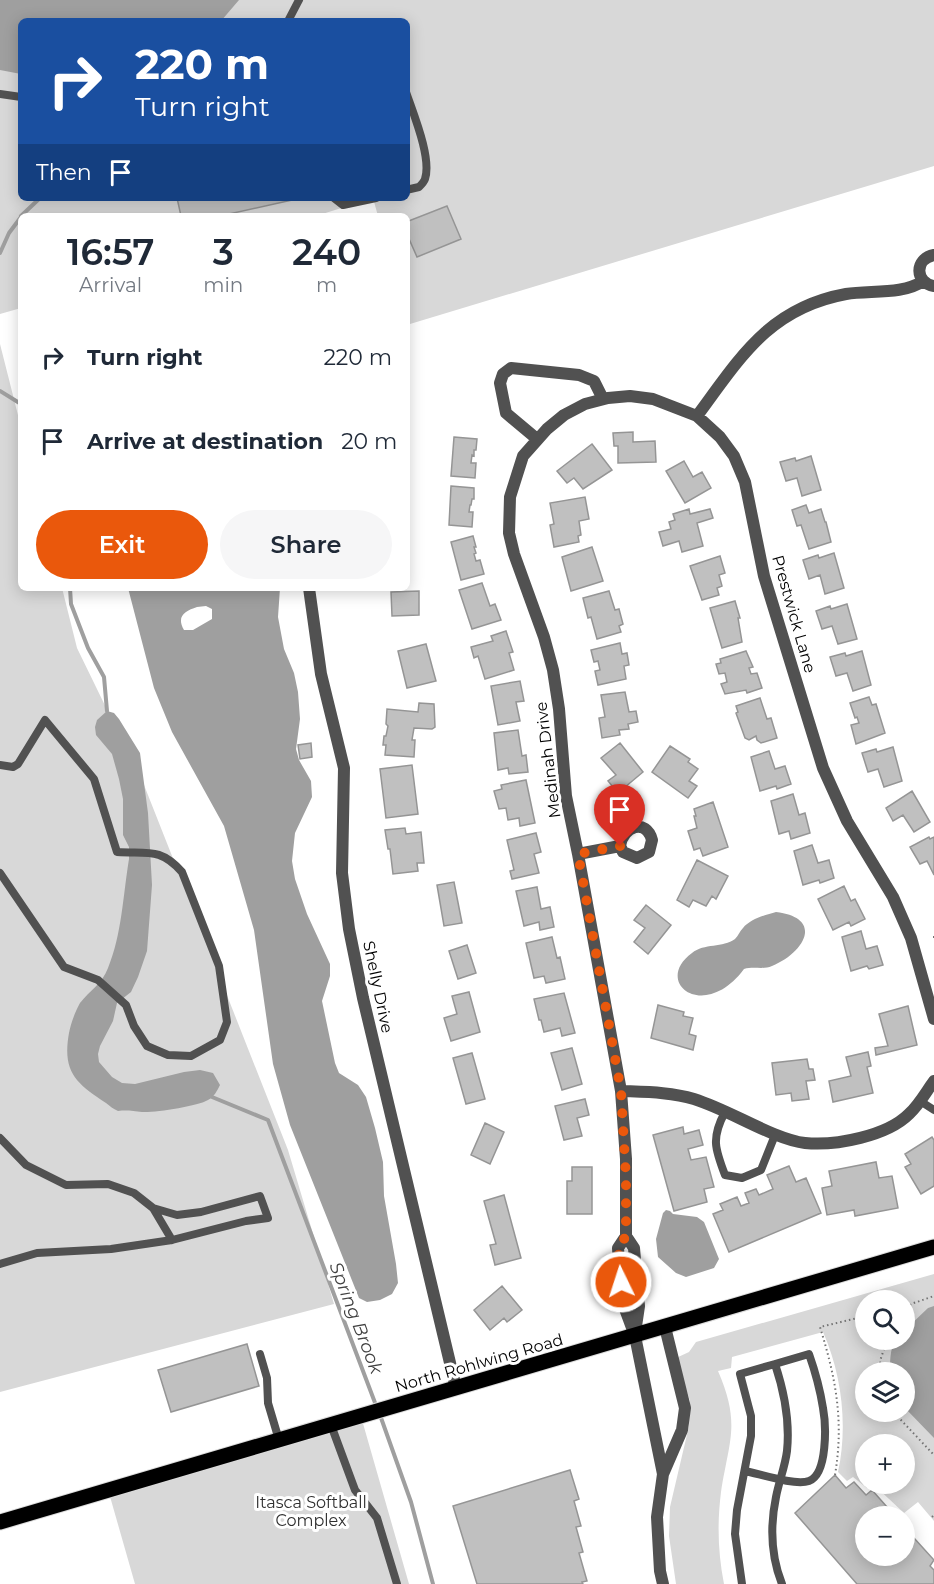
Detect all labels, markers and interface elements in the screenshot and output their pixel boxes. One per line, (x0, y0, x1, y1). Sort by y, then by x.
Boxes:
text: 220 m (135, 38, 269, 90)
icon: right (36, 42, 114, 120)
text: Turn right (135, 90, 270, 123)
icon: arrive (104, 156, 137, 189)
text: Then (36, 159, 92, 186)
text: 16:57 (67, 230, 154, 274)
text: 3 (213, 230, 234, 274)
text: 240 (292, 230, 361, 274)
text: Arrival (79, 273, 142, 297)
text: min (203, 273, 243, 297)
text: m (316, 273, 337, 297)
icon: right (36, 341, 69, 374)
text: Turn right (87, 344, 202, 371)
text: 220 m (323, 344, 392, 371)
icon: arrive (36, 425, 69, 458)
text: Arrive at destination (87, 428, 323, 455)
text: 20 m (341, 428, 397, 455)
button: Exit (36, 510, 208, 579)
button: Share (220, 510, 392, 579)
street label: Prestwick Lane (768, 553, 820, 675)
street label: Medinah Drive (531, 701, 565, 819)
pin (594, 784, 645, 846)
icon: arrive (603, 793, 636, 826)
street label: Shelly Drive (359, 939, 397, 1035)
position arrow (589, 1250, 653, 1314)
water label: Spring Brook (325, 1259, 388, 1378)
map controls (855, 1290, 915, 1566)
button: search (855, 1290, 915, 1350)
street label: North Rohlwing Road (393, 1330, 565, 1396)
button: layers (855, 1362, 915, 1422)
button: + (855, 1434, 915, 1494)
park label: Itasca Softball Complex (255, 1493, 367, 1530)
button: − (855, 1506, 915, 1566)

